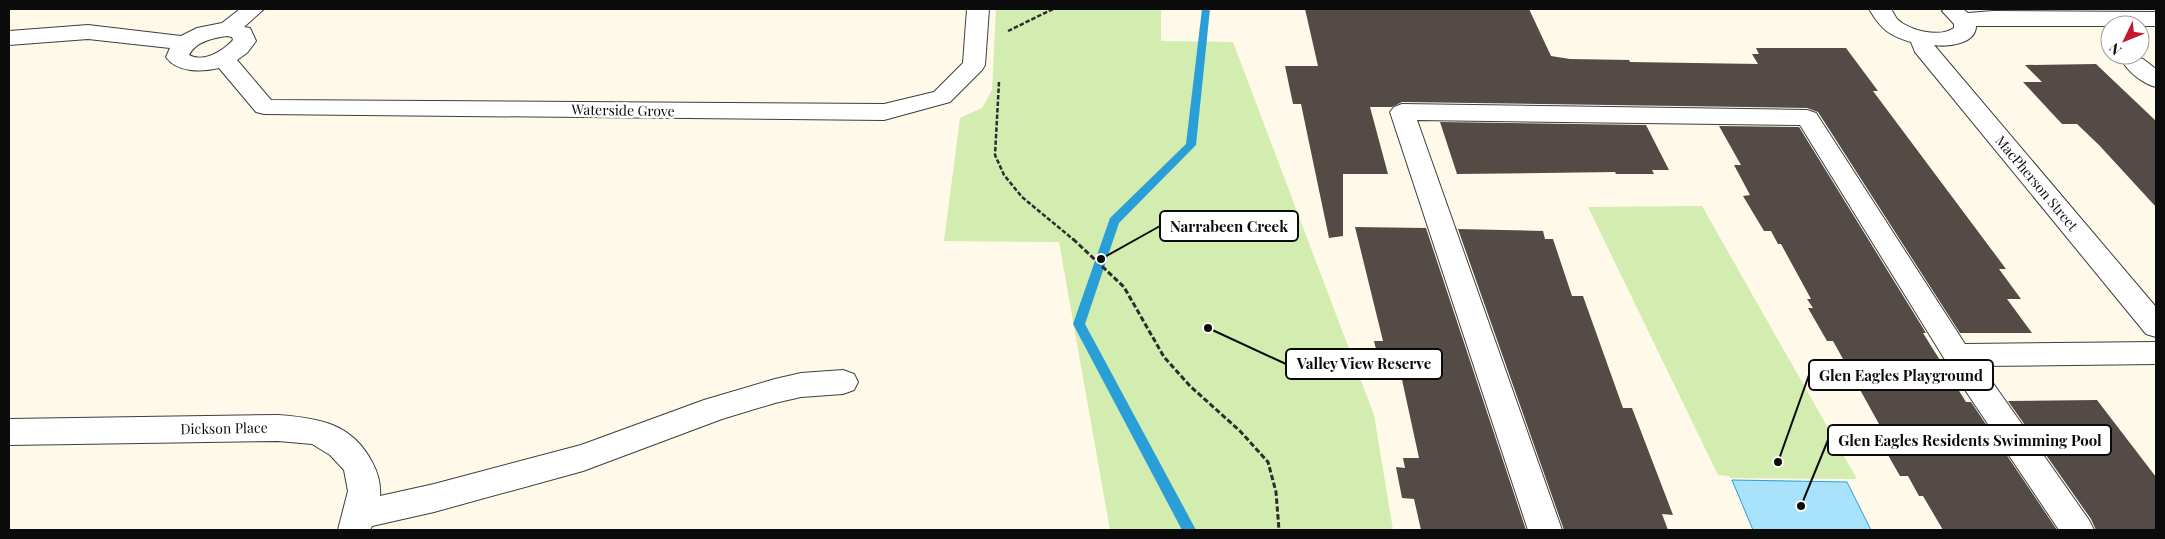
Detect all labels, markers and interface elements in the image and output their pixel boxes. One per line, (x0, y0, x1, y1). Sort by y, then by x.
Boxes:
north arrow (2100, 15, 2150, 65)
text: N (2105, 39, 2126, 59)
street label: Waterside Grove (570, 100, 675, 120)
street label: MacPherson Street (1992, 131, 2083, 235)
callout: Narrabeen Creek (1160, 211, 1298, 241)
text: Narrabeen Creek (1170, 216, 1288, 236)
callout: Valley View Reserve (1286, 349, 1442, 379)
text: Valley View Reserve (1296, 353, 1432, 373)
callout: Glen Eagles Playground (1809, 360, 1993, 390)
text: Glen Eagles Playground (1819, 365, 1983, 385)
street label: Dickson Place (180, 418, 268, 438)
callout: Glen Eagles Residents Swimming Pool (1828, 425, 2111, 455)
text: Glen Eagles Residents Swimming Pool (1838, 430, 2102, 450)

